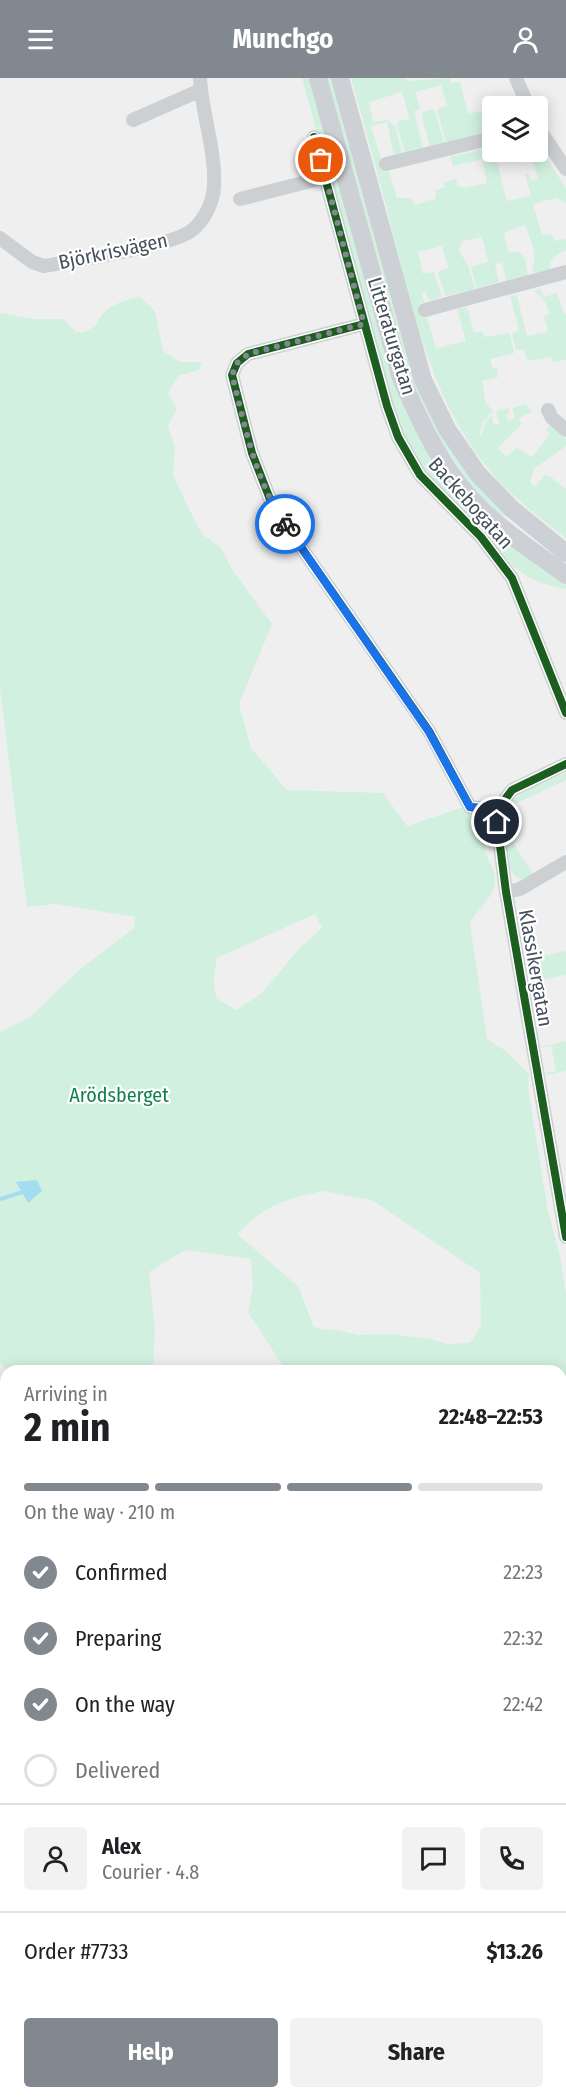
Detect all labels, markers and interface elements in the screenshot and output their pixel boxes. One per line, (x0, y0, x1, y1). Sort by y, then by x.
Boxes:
icon: menu (24, 23, 57, 56)
text: Munchgo (233, 23, 333, 55)
icon: person (509, 23, 542, 56)
map controls (482, 96, 548, 162)
button: layers (482, 96, 548, 162)
pin (295, 134, 346, 185)
icon: bag (304, 143, 337, 176)
street label: Björkrisvägen (56, 228, 170, 274)
street label: Litteraturgatan (363, 274, 421, 398)
street label: Backebogatan (424, 452, 518, 554)
courier (255, 494, 315, 554)
icon: bike (269, 508, 302, 541)
pin (471, 796, 522, 847)
icon: home (480, 805, 513, 838)
street label: Klassikergatan (514, 908, 558, 1028)
park label: Arödsberget (69, 1083, 169, 1107)
text: Arriving in (24, 1382, 108, 1406)
text: 22:48–22:53 (439, 1403, 543, 1430)
text: 2 min (24, 1405, 110, 1451)
text: On the way · 210 m (24, 1500, 175, 1524)
icon: check (24, 1556, 57, 1589)
text: Confirmed (75, 1559, 168, 1586)
text: 22:23 (503, 1560, 543, 1584)
icon: check (24, 1622, 57, 1655)
text: Preparing (75, 1625, 161, 1652)
text: 22:32 (503, 1626, 543, 1650)
icon: check (24, 1688, 57, 1721)
text: On the way (75, 1691, 175, 1718)
text: 22:42 (503, 1692, 543, 1716)
text: Delivered (75, 1757, 160, 1784)
button: person (24, 1827, 87, 1890)
button: chat (402, 1827, 465, 1890)
button: phone (480, 1827, 543, 1890)
text: Alex (102, 1833, 141, 1860)
text: Courier · 4.8 (102, 1860, 199, 1884)
text: Order #7733 (24, 1938, 128, 1965)
text: $13.26 (486, 1938, 543, 1965)
button: Help (24, 2018, 278, 2087)
button: Share (290, 2018, 543, 2087)

